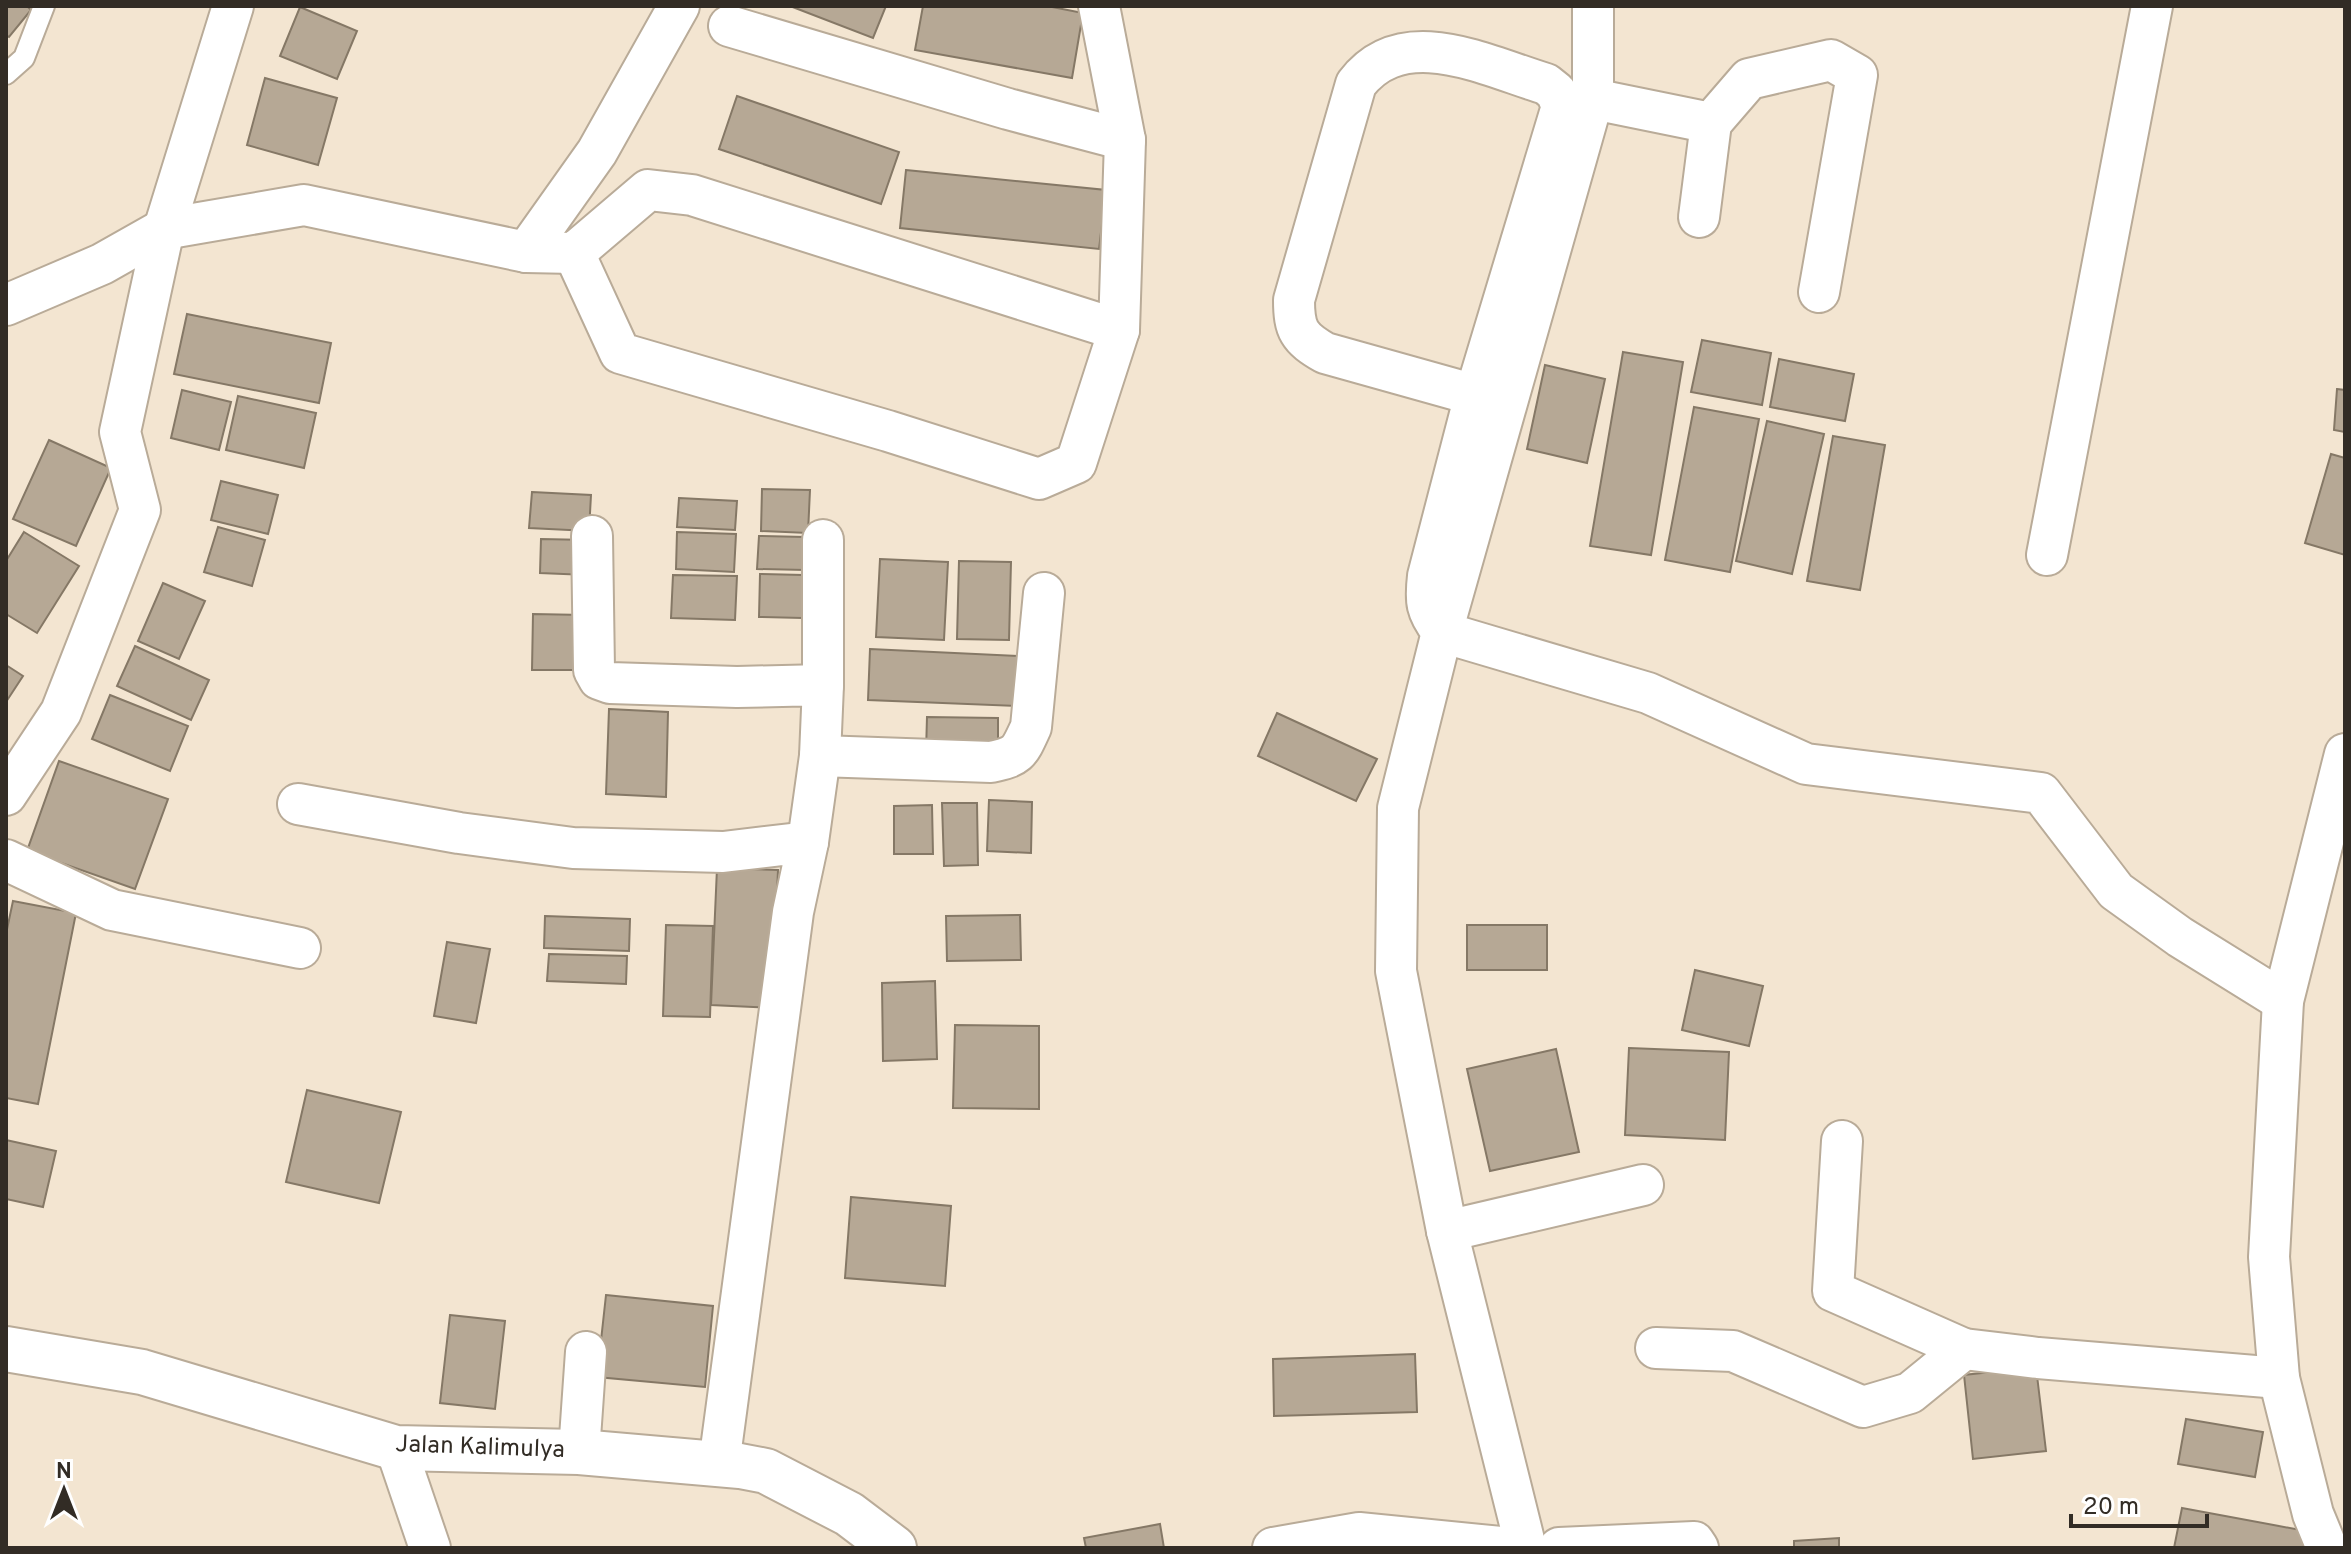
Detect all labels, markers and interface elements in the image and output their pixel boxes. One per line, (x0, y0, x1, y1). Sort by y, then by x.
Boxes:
street label: Jalan Kalimulya (395, 1430, 565, 1466)
north arrow (24, 1450, 104, 1530)
text: N (56, 1459, 72, 1486)
scale bar (2071, 1478, 2207, 1528)
text: 20 m (2083, 1493, 2139, 1523)

